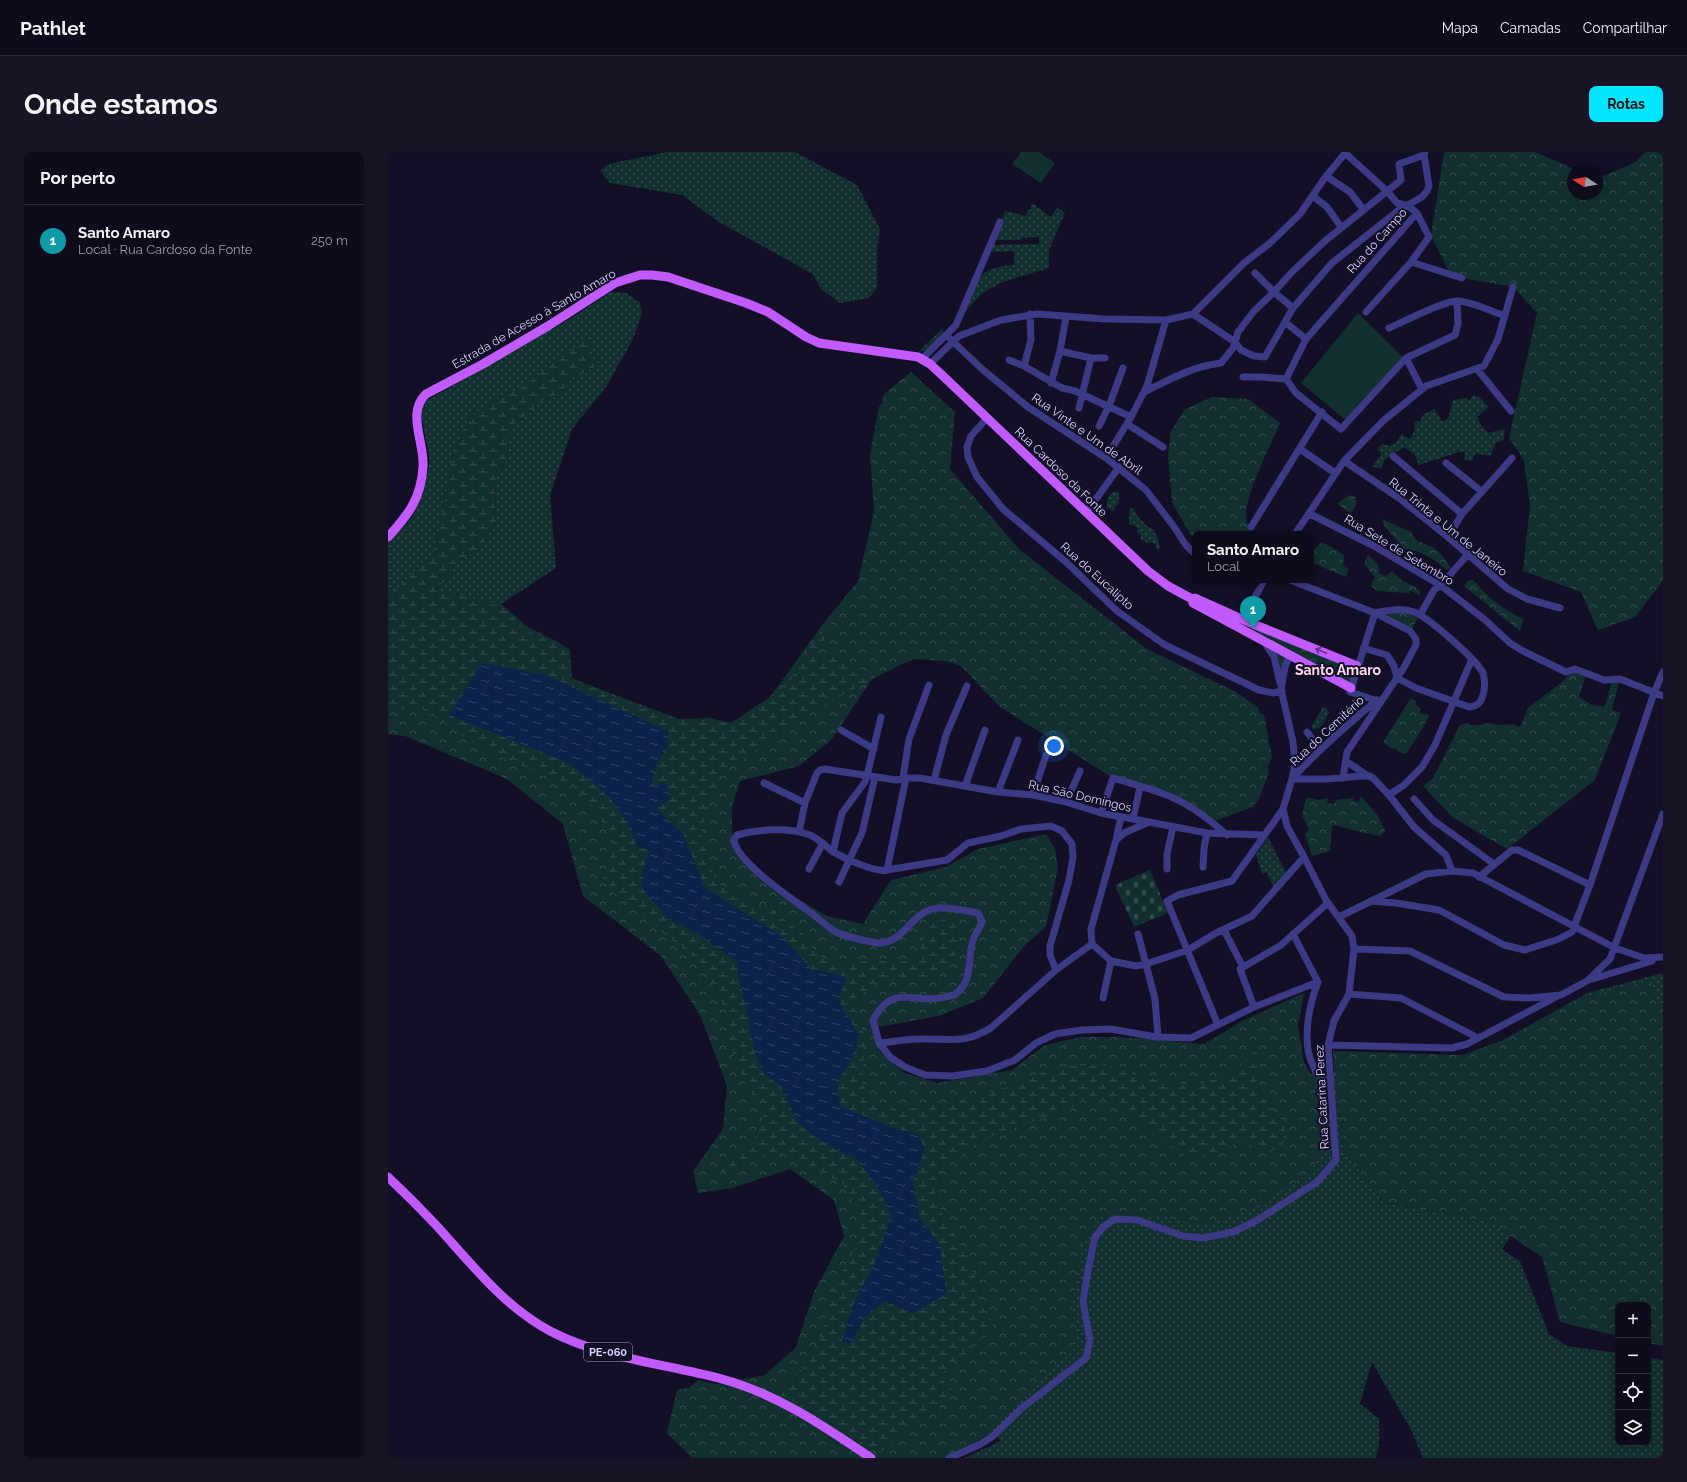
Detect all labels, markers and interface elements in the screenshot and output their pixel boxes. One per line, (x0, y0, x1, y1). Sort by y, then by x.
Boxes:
text: Pathlet (20, 17, 86, 39)
text: Mapa (1442, 20, 1478, 36)
text: Camadas (1500, 20, 1561, 36)
text: Compartilhar (1583, 20, 1667, 36)
button: Rotas (1589, 86, 1663, 122)
text: Onde estamos (24, 88, 218, 121)
north arrow (1567, 164, 1603, 200)
text: Por perto (40, 168, 115, 188)
street label: Rua do Campo (1344, 206, 1410, 276)
text: Santo Amaro (78, 224, 170, 242)
text: 1 (50, 233, 56, 248)
text: 250 m (311, 233, 348, 248)
text: Local · Rua Cardoso da Fonte (78, 242, 253, 257)
street label: Estrada de Acesso à Santo Amaro (450, 266, 618, 372)
street label: Rua Vinte e Um de Abril (1029, 390, 1146, 478)
street label: Rua Cardoso da Fonte (1012, 424, 1110, 520)
street label: Rua Trinta e Um de Janeiro (1386, 475, 1510, 579)
street label: Rua Sete de Setembro (1342, 512, 1456, 588)
popup (1192, 531, 1314, 583)
street label: Rua do Eucalipto (1057, 539, 1137, 613)
text: Santo Amaro (1207, 541, 1299, 559)
text: Local (1207, 559, 1240, 574)
pin: 1 (1240, 596, 1266, 629)
one-way arrow (1316, 647, 1328, 654)
district label: Santo Amaro (1295, 662, 1382, 678)
street label: Rua do Cemitério (1287, 693, 1367, 769)
your location (1044, 736, 1064, 756)
street label: Rua São Domingos (1027, 777, 1133, 815)
street label: Rua Catarina Perez (1312, 1044, 1332, 1150)
map controls (1615, 1302, 1651, 1446)
button: + (1615, 1302, 1651, 1338)
button: − (1615, 1338, 1651, 1374)
road number: PE-060 (584, 1343, 632, 1361)
button: locate (1615, 1374, 1651, 1410)
button: layers (1615, 1410, 1651, 1446)

